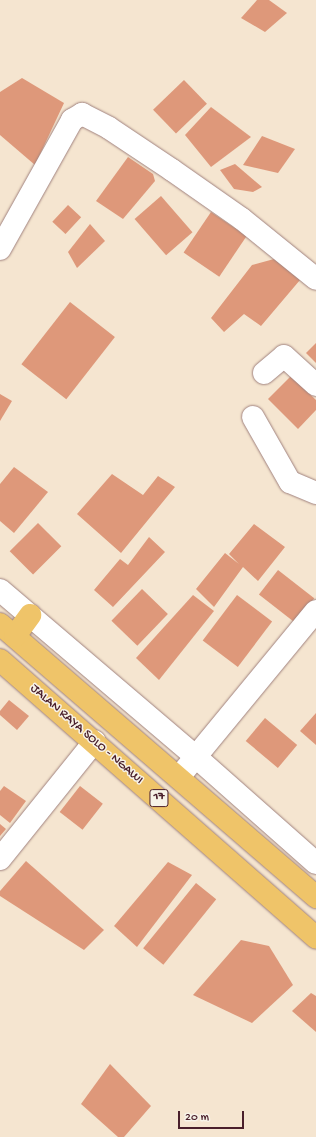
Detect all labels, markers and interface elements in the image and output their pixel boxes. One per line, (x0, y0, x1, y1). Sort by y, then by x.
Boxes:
street label: JALAN RAYA SOLO - NGAWI (26, 682, 146, 788)
road number: 17 (149, 788, 169, 808)
scale bar (180, 1103, 246, 1129)
text: 20 m (185, 1111, 209, 1125)

